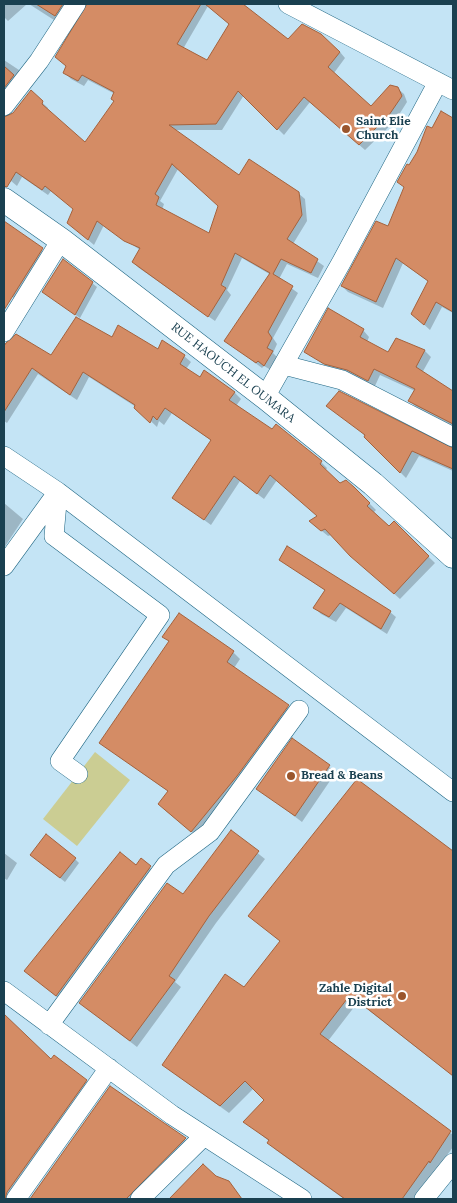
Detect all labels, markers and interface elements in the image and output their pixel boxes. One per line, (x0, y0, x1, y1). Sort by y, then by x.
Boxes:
place label: Saint Elie Church (356, 115, 411, 143)
marker: Saint Elie Church (340, 123, 352, 135)
street label: RUE HAOUCH EL OUMARA (168, 320, 298, 426)
place label: Bread & Beans (301, 769, 383, 783)
marker: Bread & Beans (285, 770, 297, 782)
place label: Zahle Digital District (319, 982, 392, 1010)
marker: Zahle Digital District (396, 990, 408, 1002)

